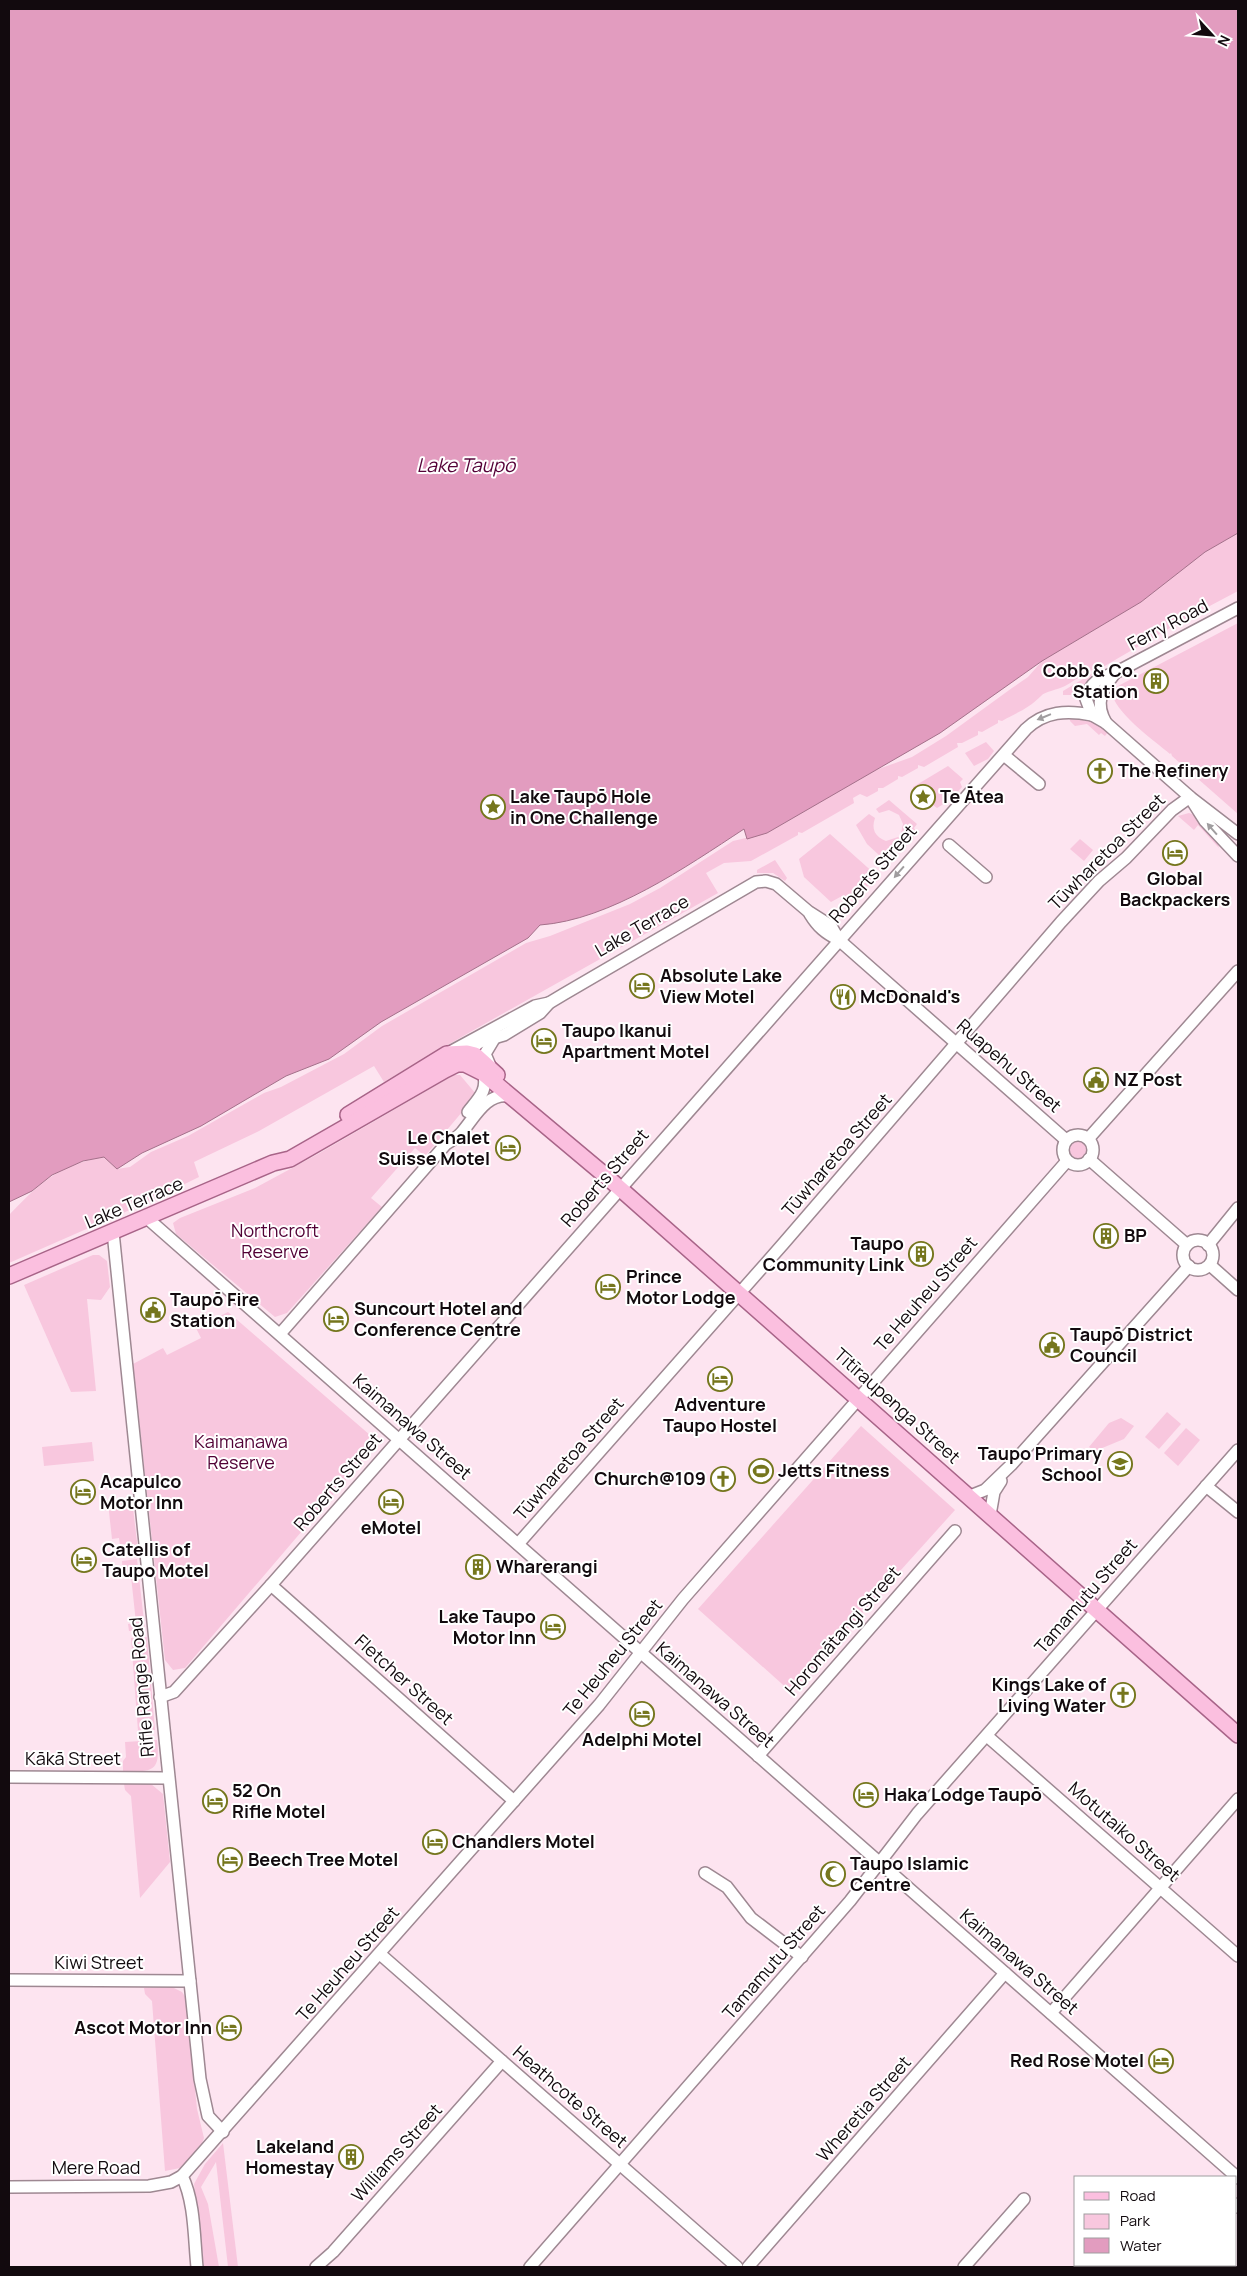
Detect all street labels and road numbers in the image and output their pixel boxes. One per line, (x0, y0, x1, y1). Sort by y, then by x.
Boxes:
street label: Ferry Road (1123, 593, 1212, 655)
street label: Tūwharetoa Street (1043, 788, 1170, 915)
street label: Roberts Street (823, 819, 922, 928)
street label: Lake Terrace (590, 889, 693, 962)
street label: Ruapehu Street (952, 1013, 1067, 1117)
street label: Tūwharetoa Street (776, 1088, 896, 1221)
street label: Roberts Street (555, 1123, 654, 1232)
street label: Lake Terrace (81, 1171, 186, 1234)
street label: Te Heuheu Street (869, 1231, 982, 1356)
street label: Tītīraupenga Street (829, 1342, 966, 1468)
street label: Kaimanawa Street (348, 1368, 477, 1485)
street label: Tūwharetoa Street (508, 1392, 628, 1525)
street label: Roberts Street (288, 1427, 387, 1536)
street label: Tamamutu Street (1029, 1533, 1142, 1658)
street label: Horomātangi Street (779, 1560, 905, 1700)
street label: Te Heuheu Street (557, 1593, 667, 1721)
street label: Rifle Range Road (123, 1616, 159, 1758)
street label: Fletcher Street (350, 1629, 459, 1730)
street label: Kaimanawa Street (651, 1636, 780, 1753)
street label: Kākā Street (25, 1746, 121, 1770)
street label: Motutaiko Street (1064, 1776, 1186, 1887)
street label: Tamamutu Street (717, 1899, 830, 2024)
street label: Te Heuheu Street (291, 1901, 404, 2026)
street label: Kaimanawa Street (955, 1903, 1084, 2020)
street label: Kiwi Street (54, 1950, 144, 1974)
street label: Heathcote Street (508, 2040, 633, 2153)
street label: Wheretia Street (811, 2050, 916, 2166)
street label: Williams Street (346, 2098, 447, 2207)
street label: Mere Road (52, 2155, 140, 2179)

